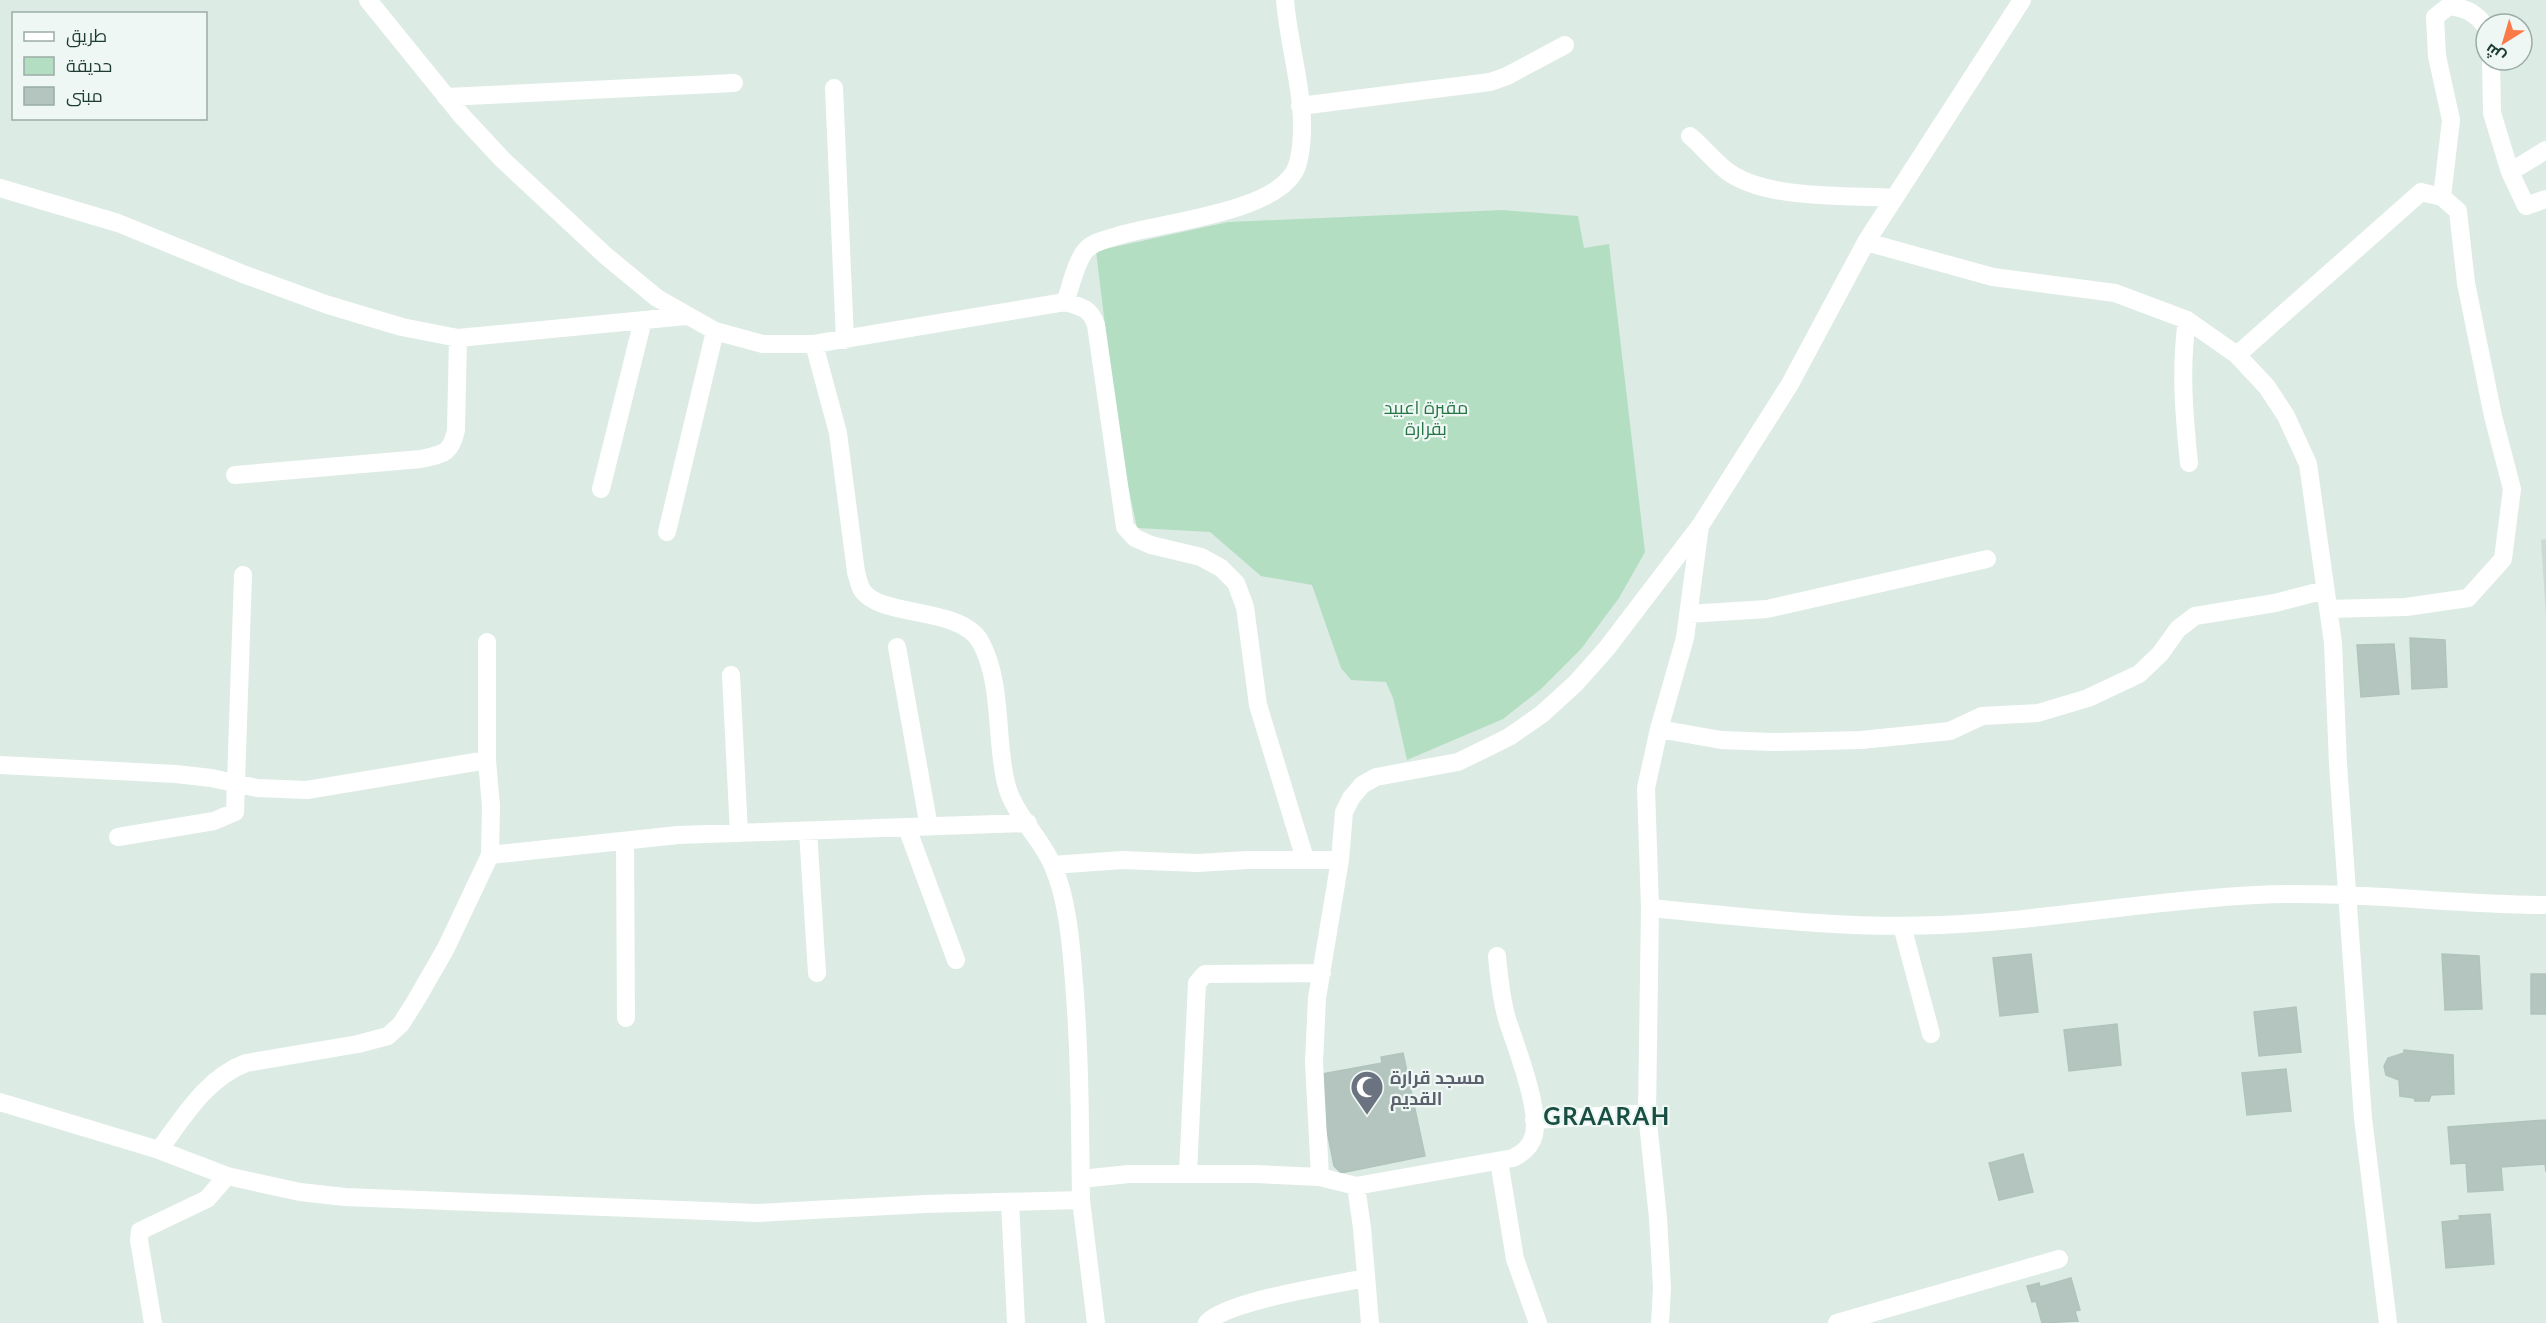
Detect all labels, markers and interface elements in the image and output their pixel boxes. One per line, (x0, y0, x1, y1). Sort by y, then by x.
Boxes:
legend (12, 12, 207, 120)
north arrow (2474, 12, 2534, 72)
text: طريق (66, 24, 107, 48)
text: ش (2481, 40, 2509, 68)
text: حديقة (66, 54, 112, 76)
text: مبنى (66, 84, 103, 107)
park label: مقبرة اعبيد بقرارة (1384, 396, 1468, 440)
place label: مسجد قرارة القديم (1390, 1066, 1485, 1111)
mosque icon: مسجد قرارة القديم (1349, 1069, 1385, 1116)
district label: GRAARAH (1543, 1101, 1671, 1130)

